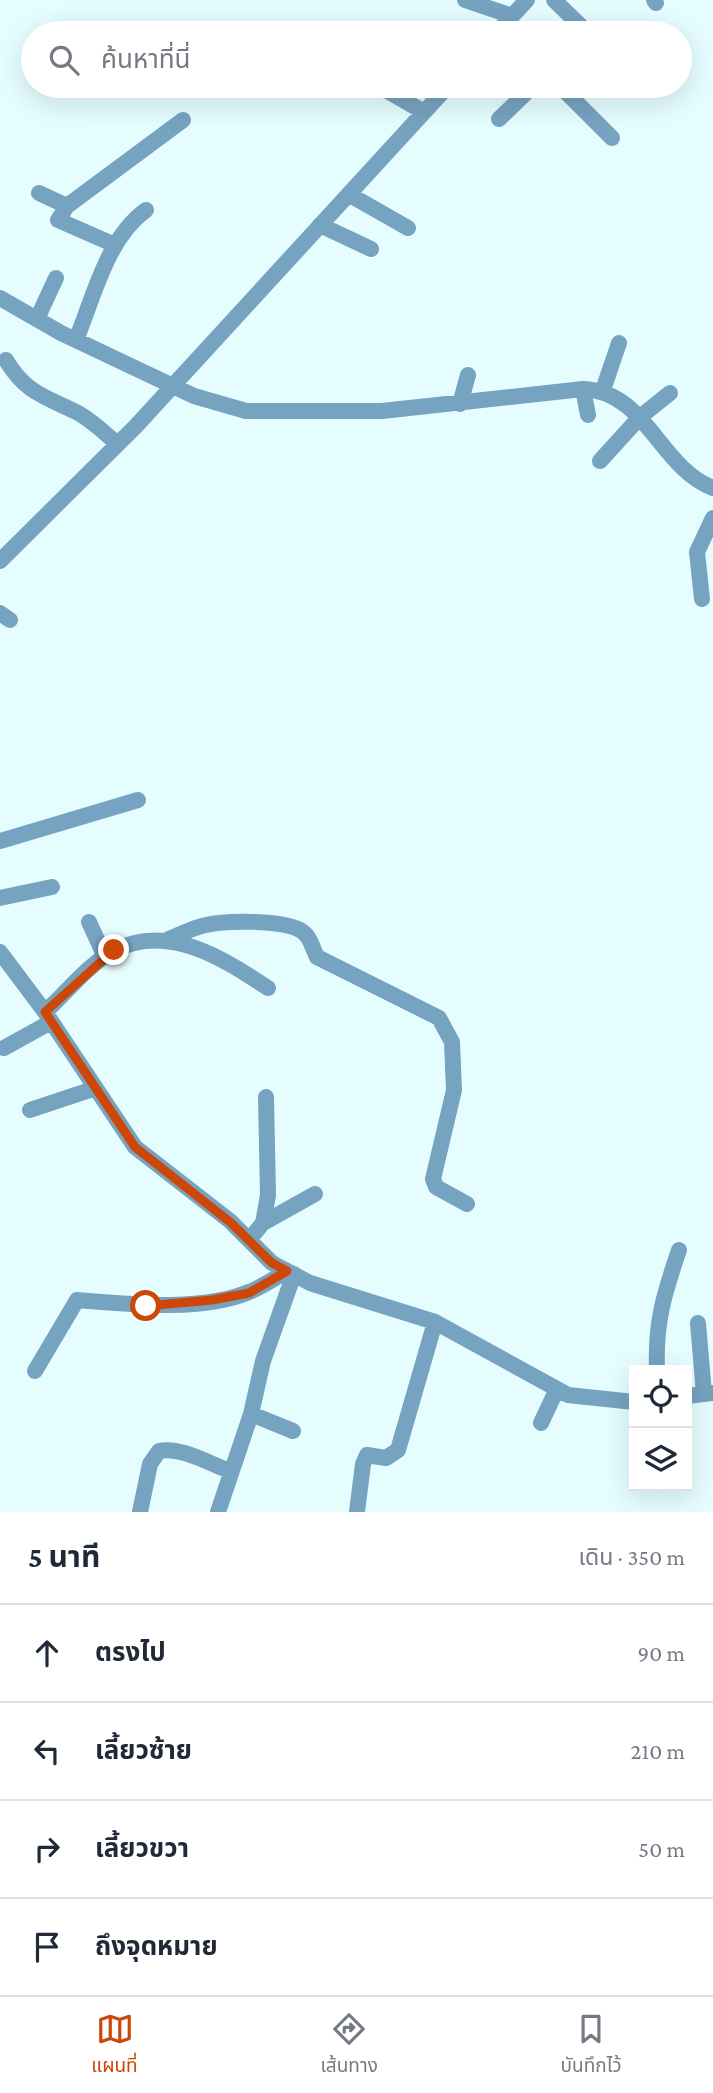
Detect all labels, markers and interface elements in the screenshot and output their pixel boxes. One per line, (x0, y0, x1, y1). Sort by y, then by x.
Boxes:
search box (21, 21, 692, 98)
icon: search (45, 41, 83, 79)
text: ค้นหาที่นี่ (101, 45, 191, 74)
route end (98, 934, 129, 965)
route start (130, 1290, 161, 1321)
map controls (629, 1365, 692, 1491)
button: locate (629, 1365, 692, 1428)
button: layers (629, 1428, 692, 1491)
text: 5 นาที (28, 1540, 100, 1573)
text: เดิน · 350 m (578, 1544, 685, 1570)
icon: ahead (28, 1634, 66, 1672)
text: ตรงไป (95, 1638, 166, 1667)
text: 90 m (638, 1640, 685, 1666)
icon: left (28, 1732, 66, 1770)
text: เลี้ยวซ้าย (95, 1736, 192, 1765)
text: 210 m (631, 1738, 685, 1764)
icon: right (28, 1830, 66, 1868)
text: เลี้ยวขวา (95, 1834, 189, 1863)
text: 50 m (638, 1836, 685, 1862)
icon: arrive (28, 1928, 66, 1966)
text: ถึงจุดหมาย (95, 1932, 218, 1961)
tab: แผนที่ (91, 2010, 138, 2081)
tab: เส้นทาง (320, 2010, 378, 2081)
tab: บันทึกไว้ (561, 2010, 622, 2081)

